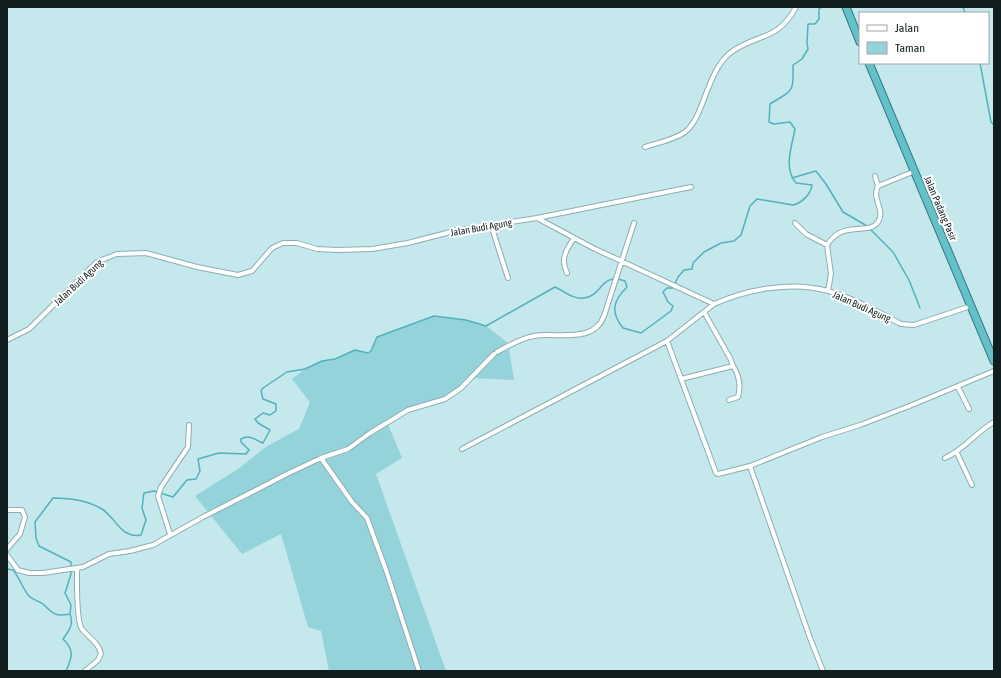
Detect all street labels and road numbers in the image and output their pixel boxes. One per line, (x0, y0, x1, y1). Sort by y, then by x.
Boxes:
street label: Jalan Padang Pasir (922, 174, 959, 243)
street label: Jalan Budi Agung (449, 217, 514, 238)
street label: Jalan Budi Agung (52, 257, 105, 308)
street label: Jalan Budi Agung (831, 289, 893, 324)

